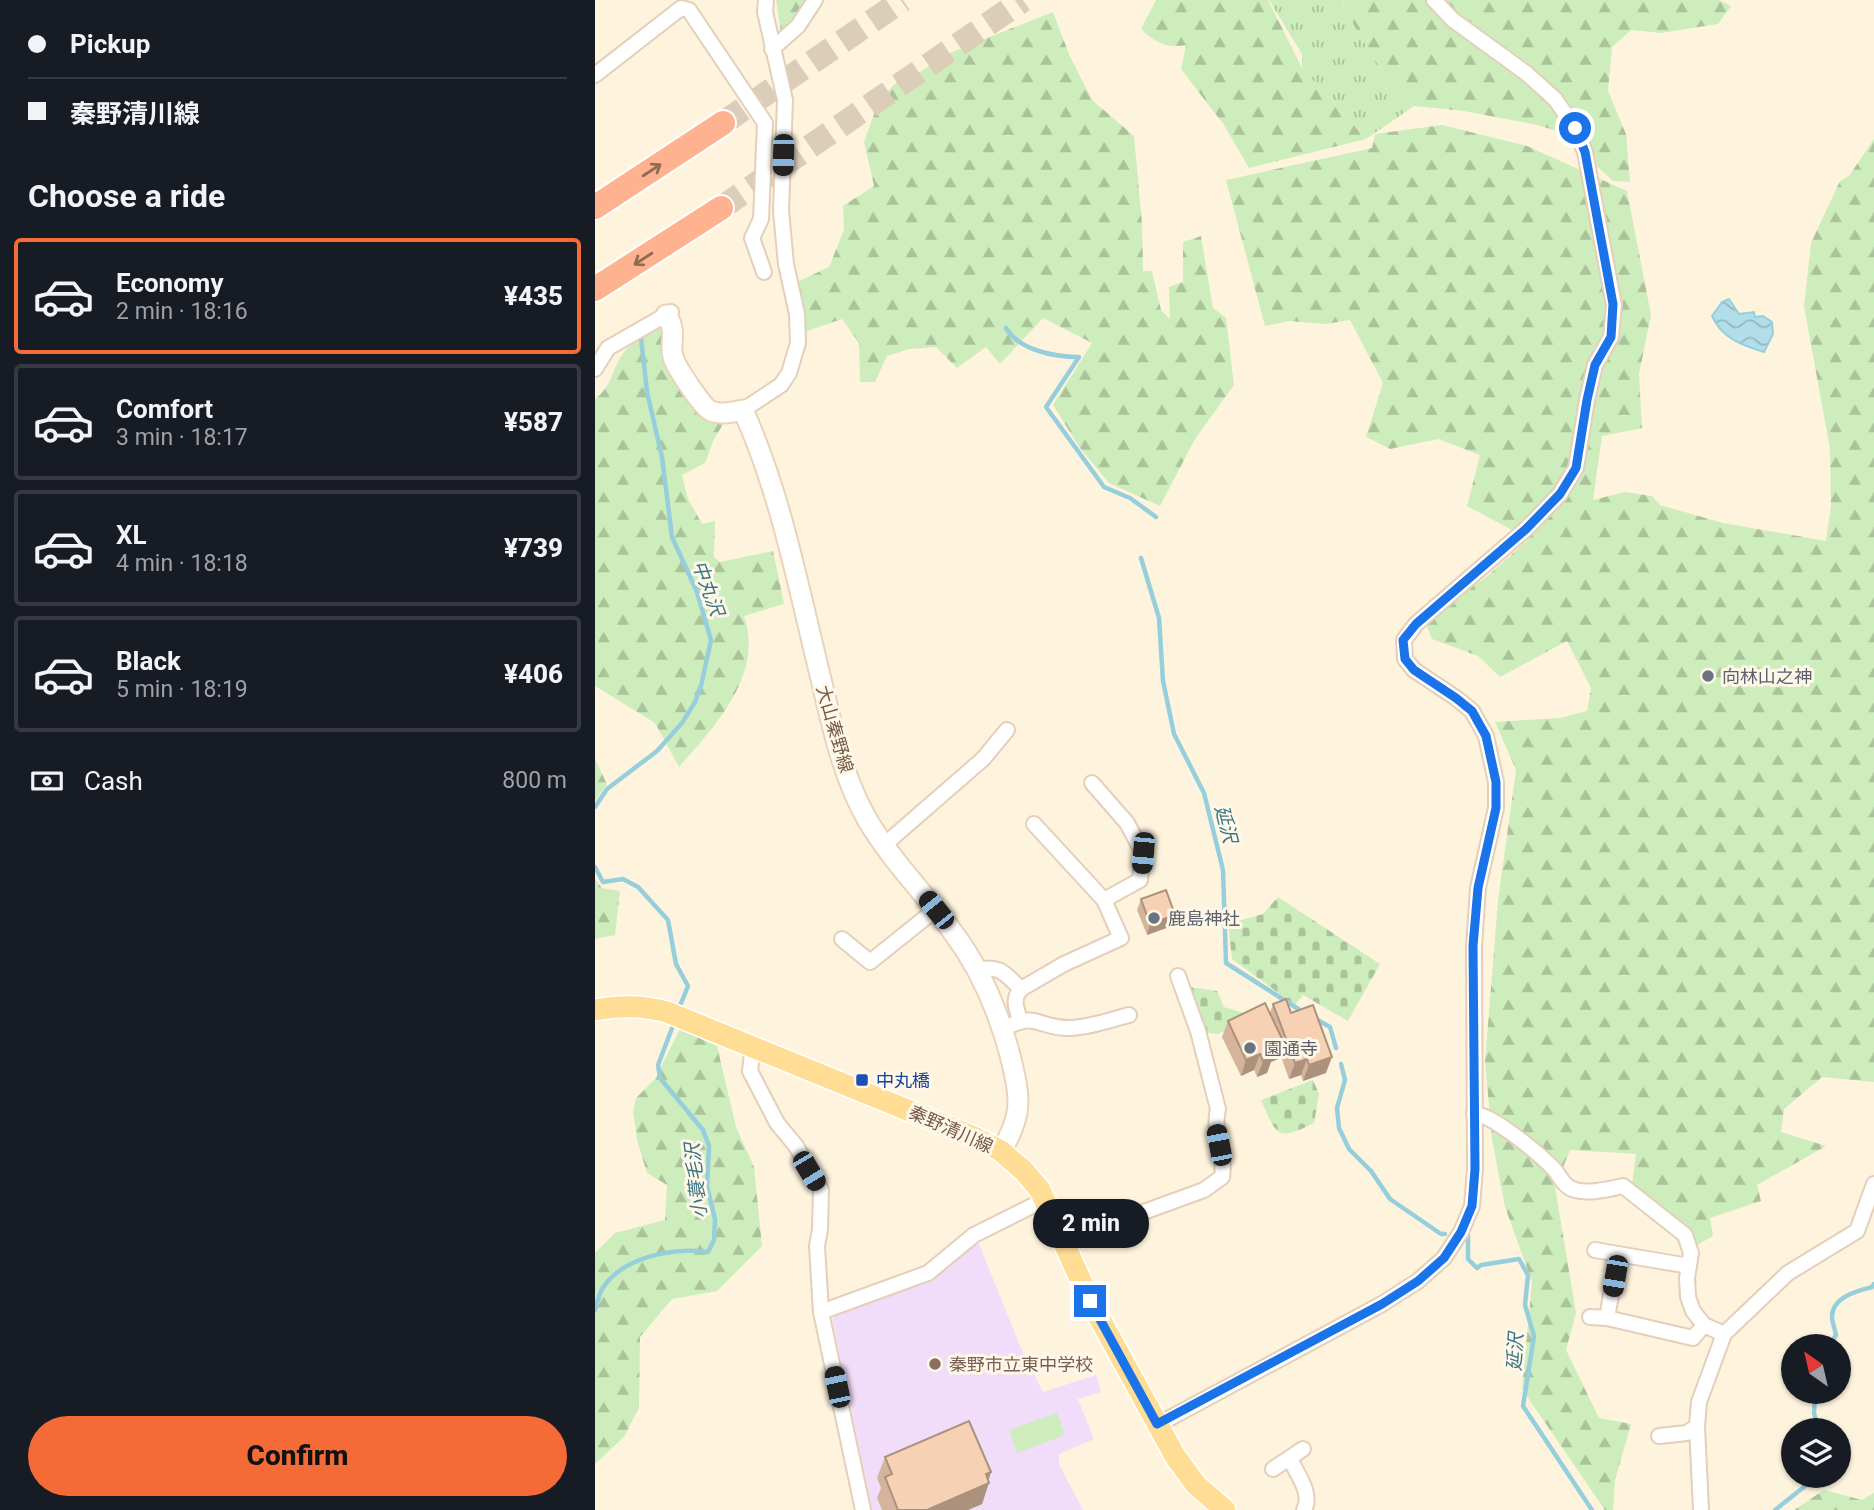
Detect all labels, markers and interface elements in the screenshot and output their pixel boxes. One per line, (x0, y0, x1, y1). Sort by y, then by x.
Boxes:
text: Pickup (70, 29, 150, 59)
text: 秦野清川線 (70, 99, 200, 129)
route start (1559, 112, 1591, 144)
car (772, 134, 795, 176)
one-way arrow (642, 163, 662, 177)
text: Choose a ride (28, 177, 225, 215)
one-way arrow (633, 252, 653, 266)
icon: car (32, 265, 95, 328)
text: Economy (116, 268, 223, 298)
text: ¥435 (504, 281, 563, 311)
text: 2 min · 18:16 (116, 298, 248, 325)
icon: car (32, 391, 95, 454)
text: Comfort (116, 394, 213, 424)
text: ¥587 (504, 407, 563, 437)
text: 3 min · 18:17 (116, 424, 248, 451)
icon: car (32, 517, 95, 580)
text: XL (116, 520, 147, 550)
text: ¥739 (504, 533, 563, 563)
text: 4 min · 18:18 (116, 550, 248, 577)
water label: 中丸沢 (687, 557, 730, 622)
icon: car (32, 643, 95, 706)
text: Black (116, 646, 181, 676)
text: ¥406 (504, 659, 563, 689)
place label: 向林山之神 (1722, 666, 1812, 687)
marker: 向林山之神 (1700, 668, 1716, 684)
text: 5 min · 18:19 (116, 676, 248, 703)
street label: 大山秦野線 (813, 683, 857, 775)
icon: cash (28, 762, 66, 800)
text: Cash (84, 766, 143, 796)
text: 800 m (502, 767, 567, 794)
water label: 延沢 (1210, 803, 1242, 848)
car (1131, 831, 1156, 875)
car (915, 887, 958, 933)
place label: 鹿島神社 (1168, 908, 1240, 929)
marker: 鹿島神社 (1146, 910, 1162, 926)
place label: 園通寺 (1264, 1038, 1318, 1059)
marker: 園通寺 (1242, 1040, 1258, 1056)
place label: 中丸橋 (876, 1070, 930, 1091)
marker: 中丸橋 (854, 1072, 870, 1088)
street label: 秦野清川線 (906, 1101, 996, 1157)
car (1205, 1122, 1234, 1168)
water label: 小蓑毛沢 (680, 1139, 711, 1220)
car (790, 1148, 829, 1194)
callout: 2 min (1032, 1200, 1148, 1248)
text: 2 min (1062, 1210, 1120, 1237)
car (1602, 1253, 1629, 1299)
route end (1074, 1285, 1106, 1317)
water label: 延沢 (1502, 1329, 1528, 1372)
north arrow (1781, 1334, 1851, 1404)
map controls (1781, 1334, 1851, 1488)
place label: 秦野市立東中学校 (949, 1354, 1093, 1375)
marker: 秦野市立東中学校 (927, 1356, 943, 1372)
car (823, 1364, 852, 1410)
button: Confirm (28, 1416, 567, 1496)
button: layers (1781, 1418, 1851, 1488)

